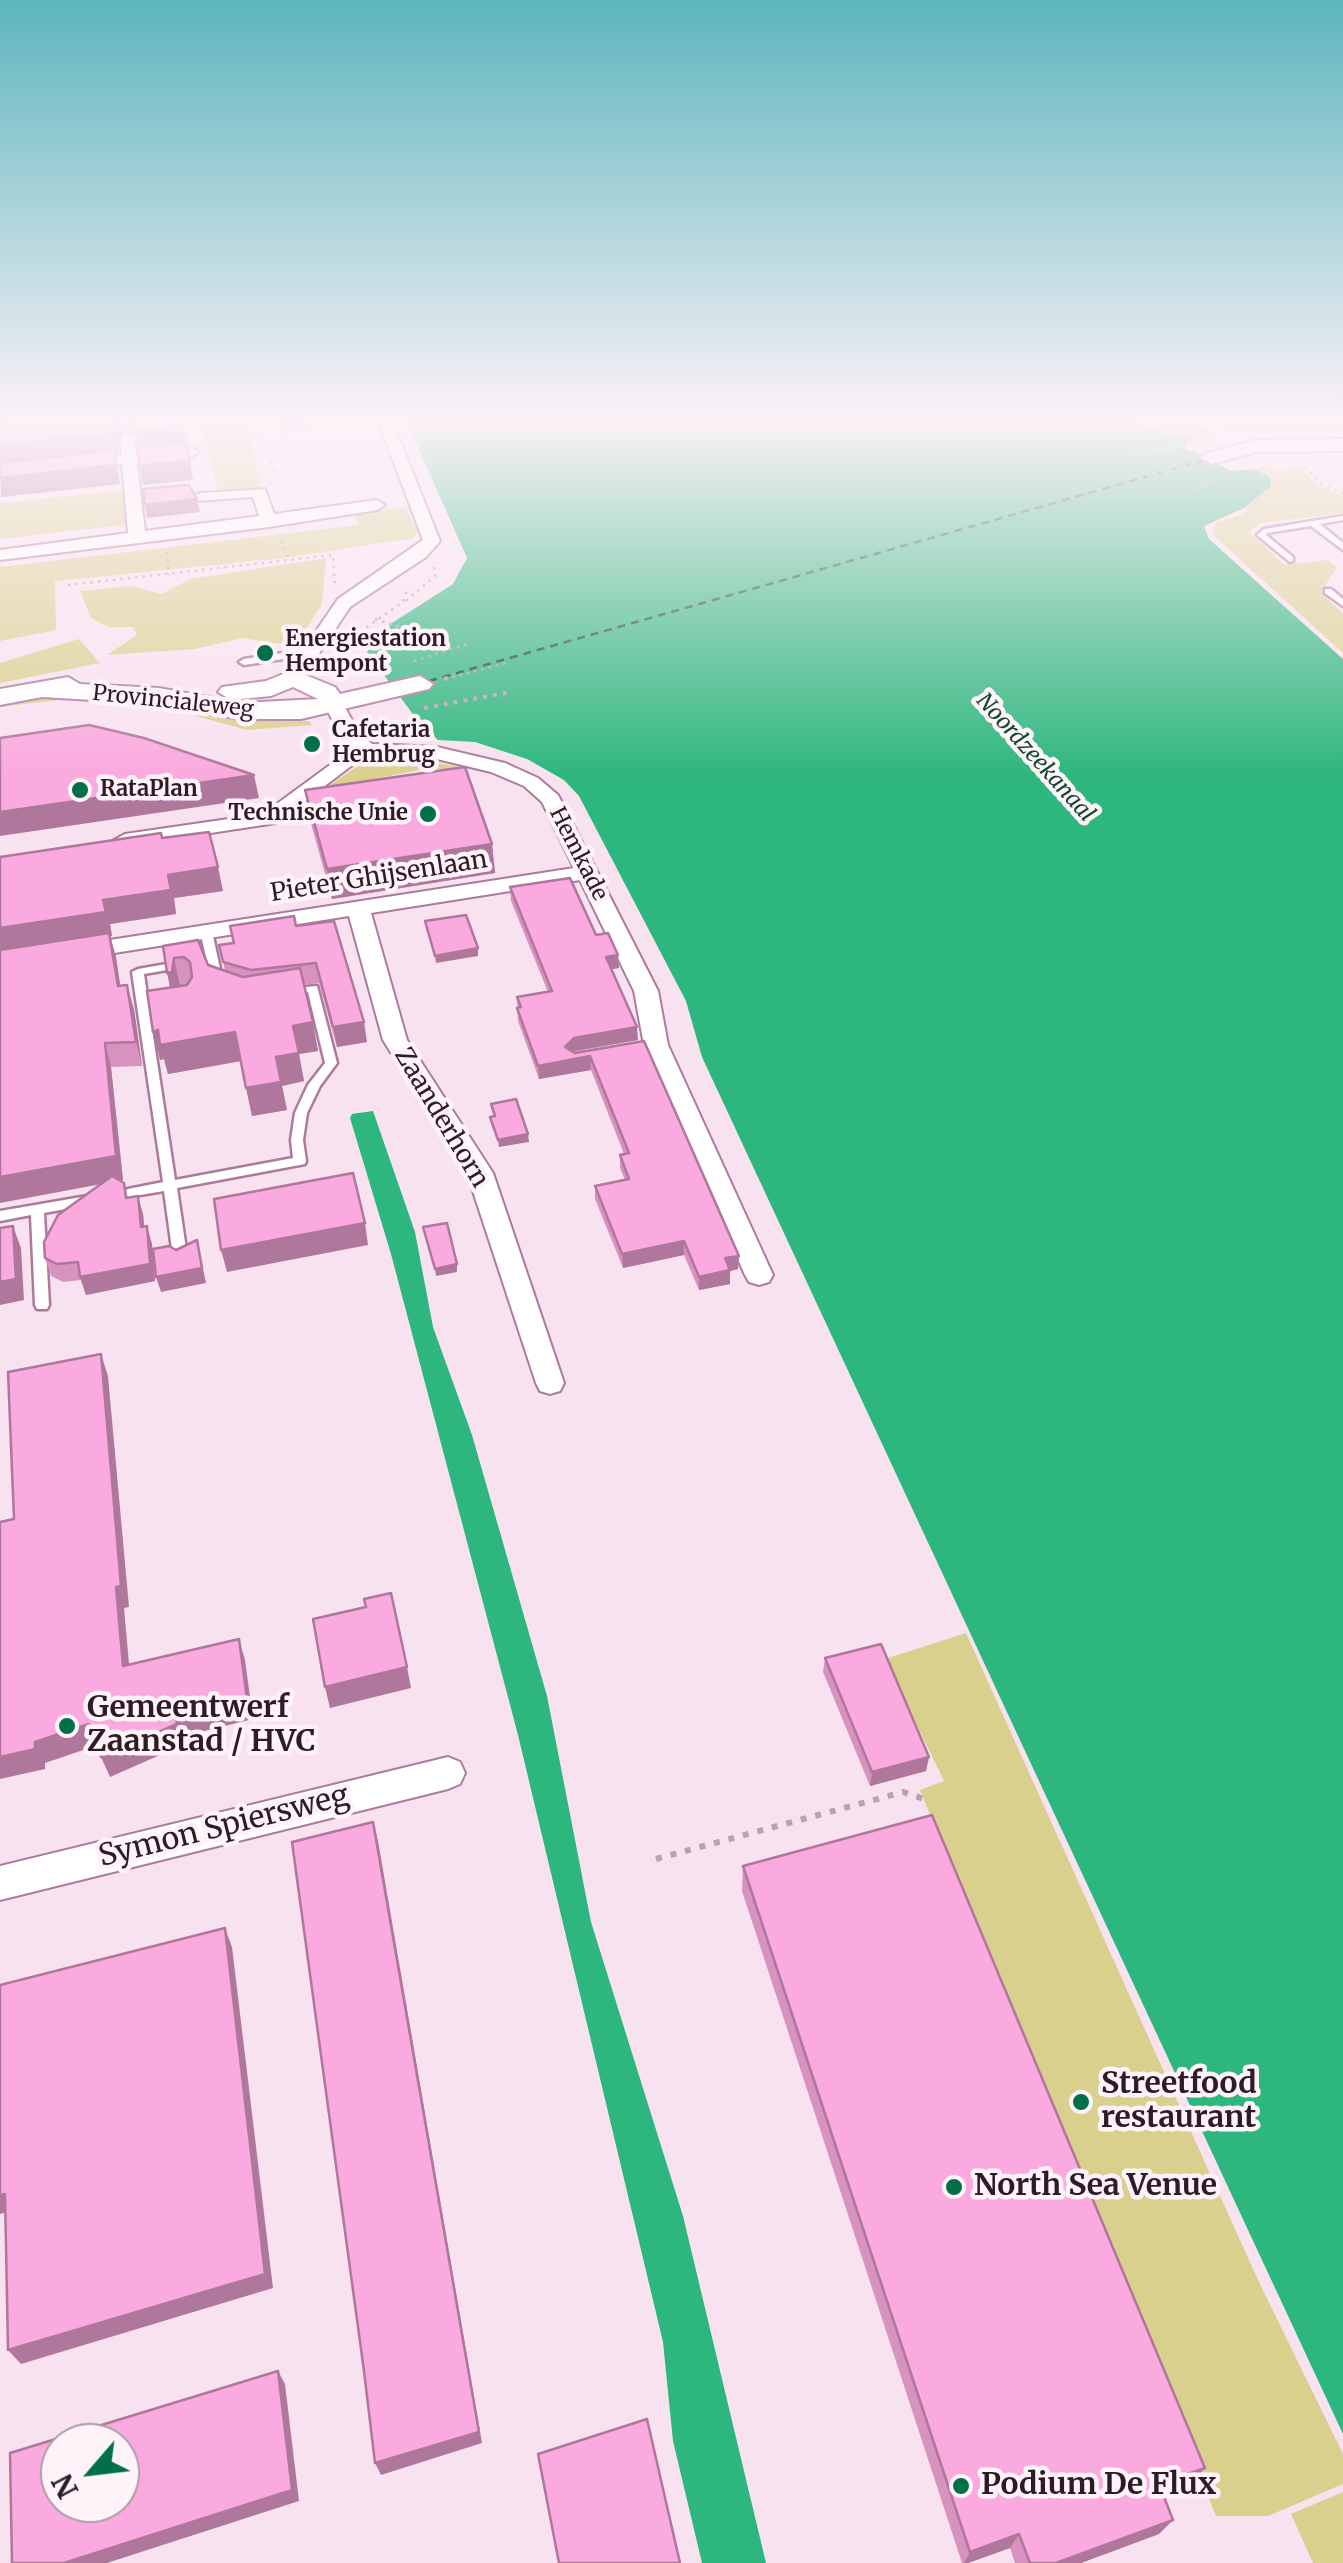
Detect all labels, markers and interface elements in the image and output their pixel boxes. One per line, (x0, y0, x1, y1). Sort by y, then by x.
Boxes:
place label: Energiestation Hempont (285, 627, 446, 678)
marker: Energiestation Hempont (254, 642, 276, 664)
street label: Provincialeweg (91, 680, 255, 724)
water label: Noordzeekanaal (970, 688, 1100, 828)
place label: Cafetaria Hembrug (332, 718, 435, 769)
marker: Cafetaria Hembrug (301, 733, 323, 755)
place label: RataPlan (100, 777, 198, 803)
marker: RataPlan (69, 779, 91, 801)
place label: Technische Unie (228, 801, 408, 827)
marker: Technische Unie (417, 803, 439, 825)
street label: Hemkade (543, 803, 613, 905)
street label: Pieter Ghijsenlaan (268, 845, 490, 909)
street label: Zaanderhorn (387, 1043, 495, 1193)
place label: Gemeentwerf Zaanstad / HVC (87, 1691, 316, 1762)
marker: Gemeentwerf Zaanstad / HVC (56, 1715, 78, 1737)
street label: Symon Spiersweg (95, 1778, 353, 1876)
place label: Streetfood restaurant (1101, 2067, 1257, 2138)
marker: Streetfood restaurant (1070, 2091, 1092, 2113)
place label: North Sea Venue (974, 2169, 1217, 2205)
marker: North Sea Venue (943, 2176, 965, 2198)
north arrow (40, 2423, 140, 2523)
text: N (44, 2468, 86, 2504)
place label: Podium De Flux (981, 2468, 1216, 2504)
marker: Podium De Flux (950, 2475, 972, 2497)

